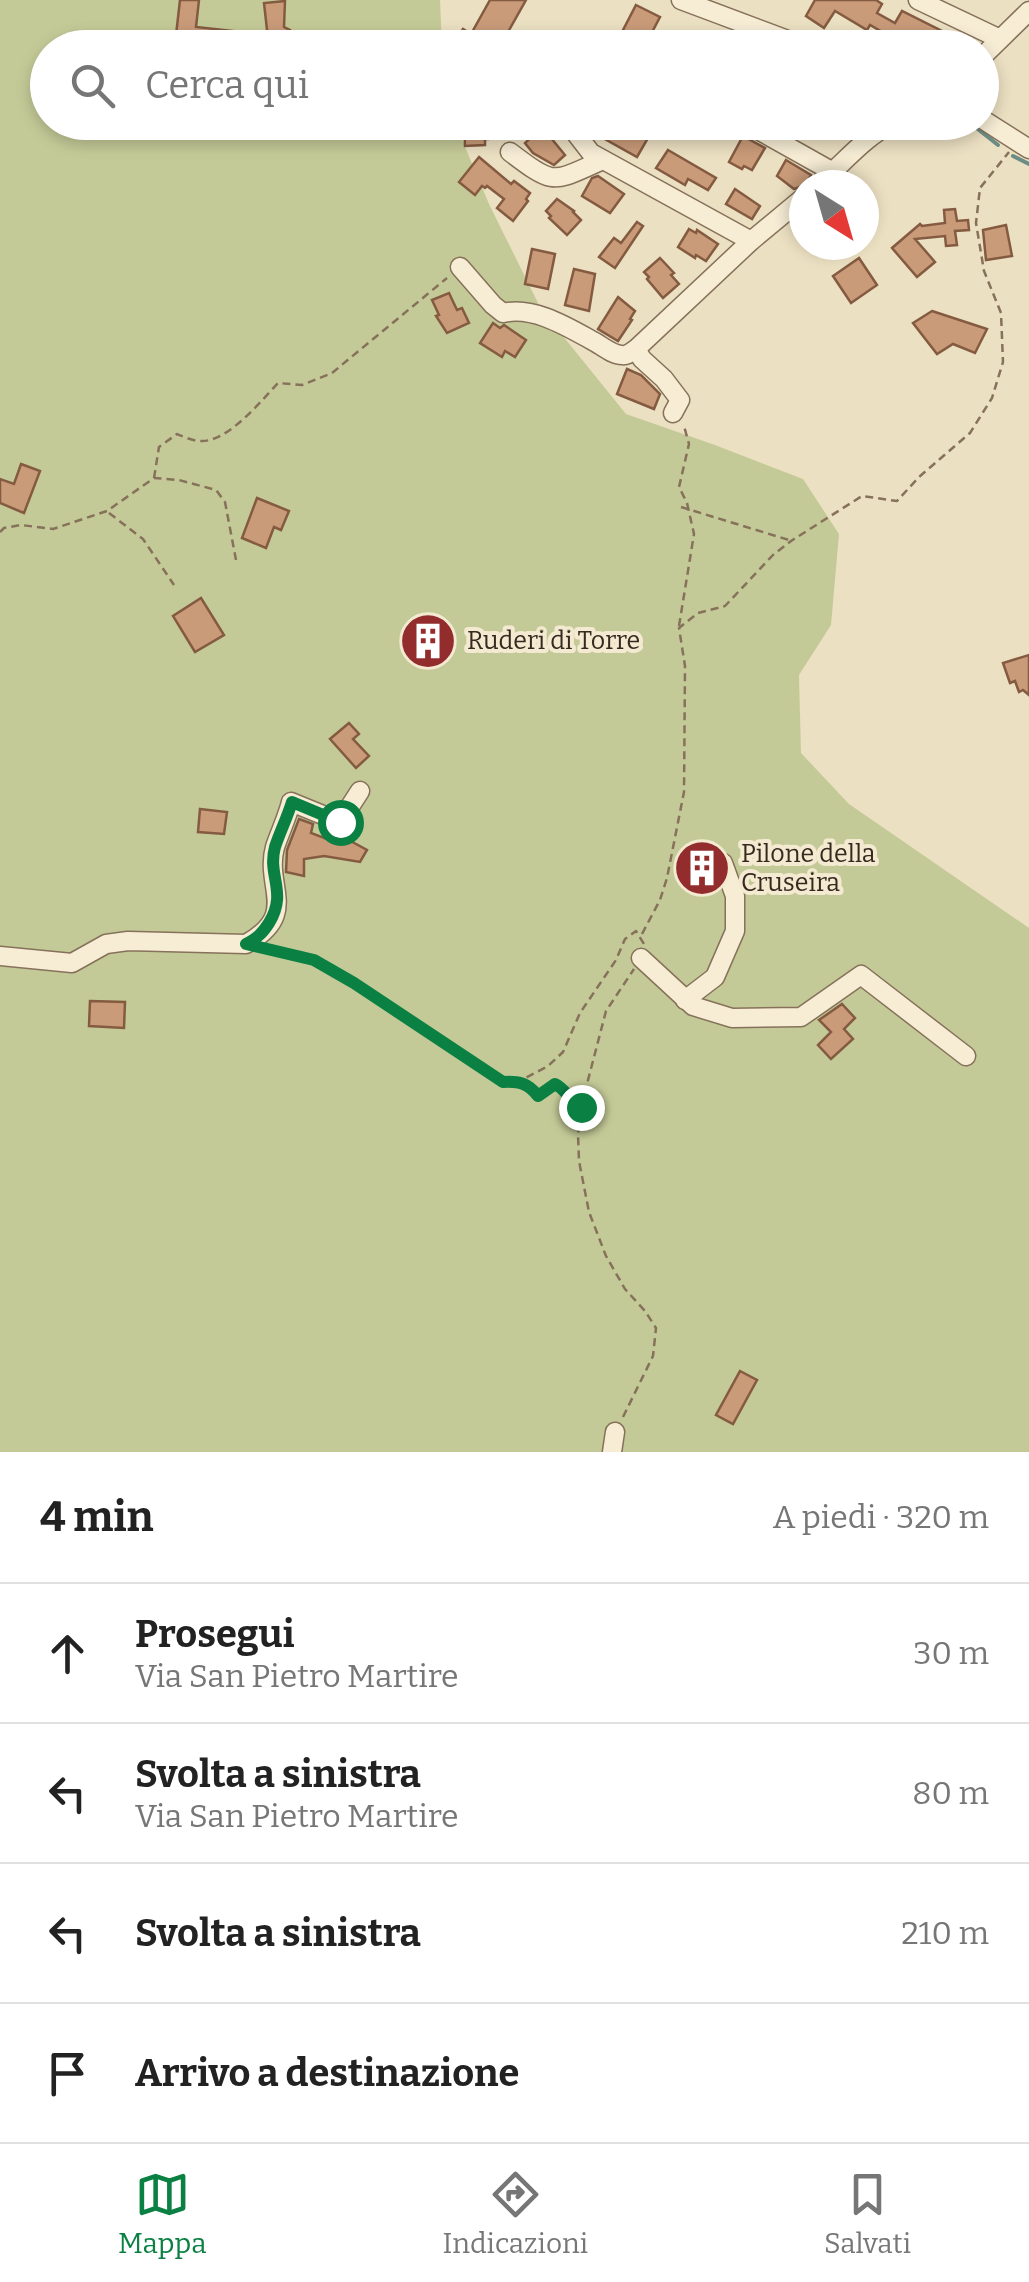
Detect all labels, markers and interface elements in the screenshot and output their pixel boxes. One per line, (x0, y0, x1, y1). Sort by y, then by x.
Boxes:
search box (30, 30, 999, 140)
icon: search (65, 58, 120, 113)
text: Cerca qui (145, 62, 309, 108)
north arrow (789, 170, 879, 260)
building icon: Ruderi di Torre (398, 611, 458, 671)
place label: Ruderi di Torre (467, 626, 640, 656)
route start (318, 800, 364, 846)
building icon: Pilone della Cruseira (672, 838, 732, 898)
place label: Pilone della Cruseira (741, 839, 876, 898)
route end (559, 1085, 605, 1131)
text: 4 min (40, 1492, 154, 1542)
text: A piedi · 320 m (773, 1498, 989, 1536)
text: Prosegui (135, 1611, 295, 1657)
icon: ahead (40, 1626, 95, 1681)
text: 30 m (913, 1634, 989, 1672)
text: Via San Pietro Martire (135, 1657, 459, 1695)
text: Svolta a sinistra (135, 1751, 421, 1797)
icon: left (40, 1766, 95, 1821)
text: 80 m (912, 1774, 989, 1812)
text: Via San Pietro Martire (135, 1797, 459, 1835)
icon: left (40, 1906, 95, 1961)
text: Svolta a sinistra (135, 1910, 421, 1956)
text: 210 m (901, 1914, 989, 1952)
icon: arrive (40, 2046, 95, 2101)
text: Arrivo a destinazione (135, 2050, 519, 2096)
tab: Mappa (118, 2167, 206, 2260)
tab: Indicazioni (442, 2167, 588, 2260)
tab: Salvati (824, 2167, 911, 2260)

